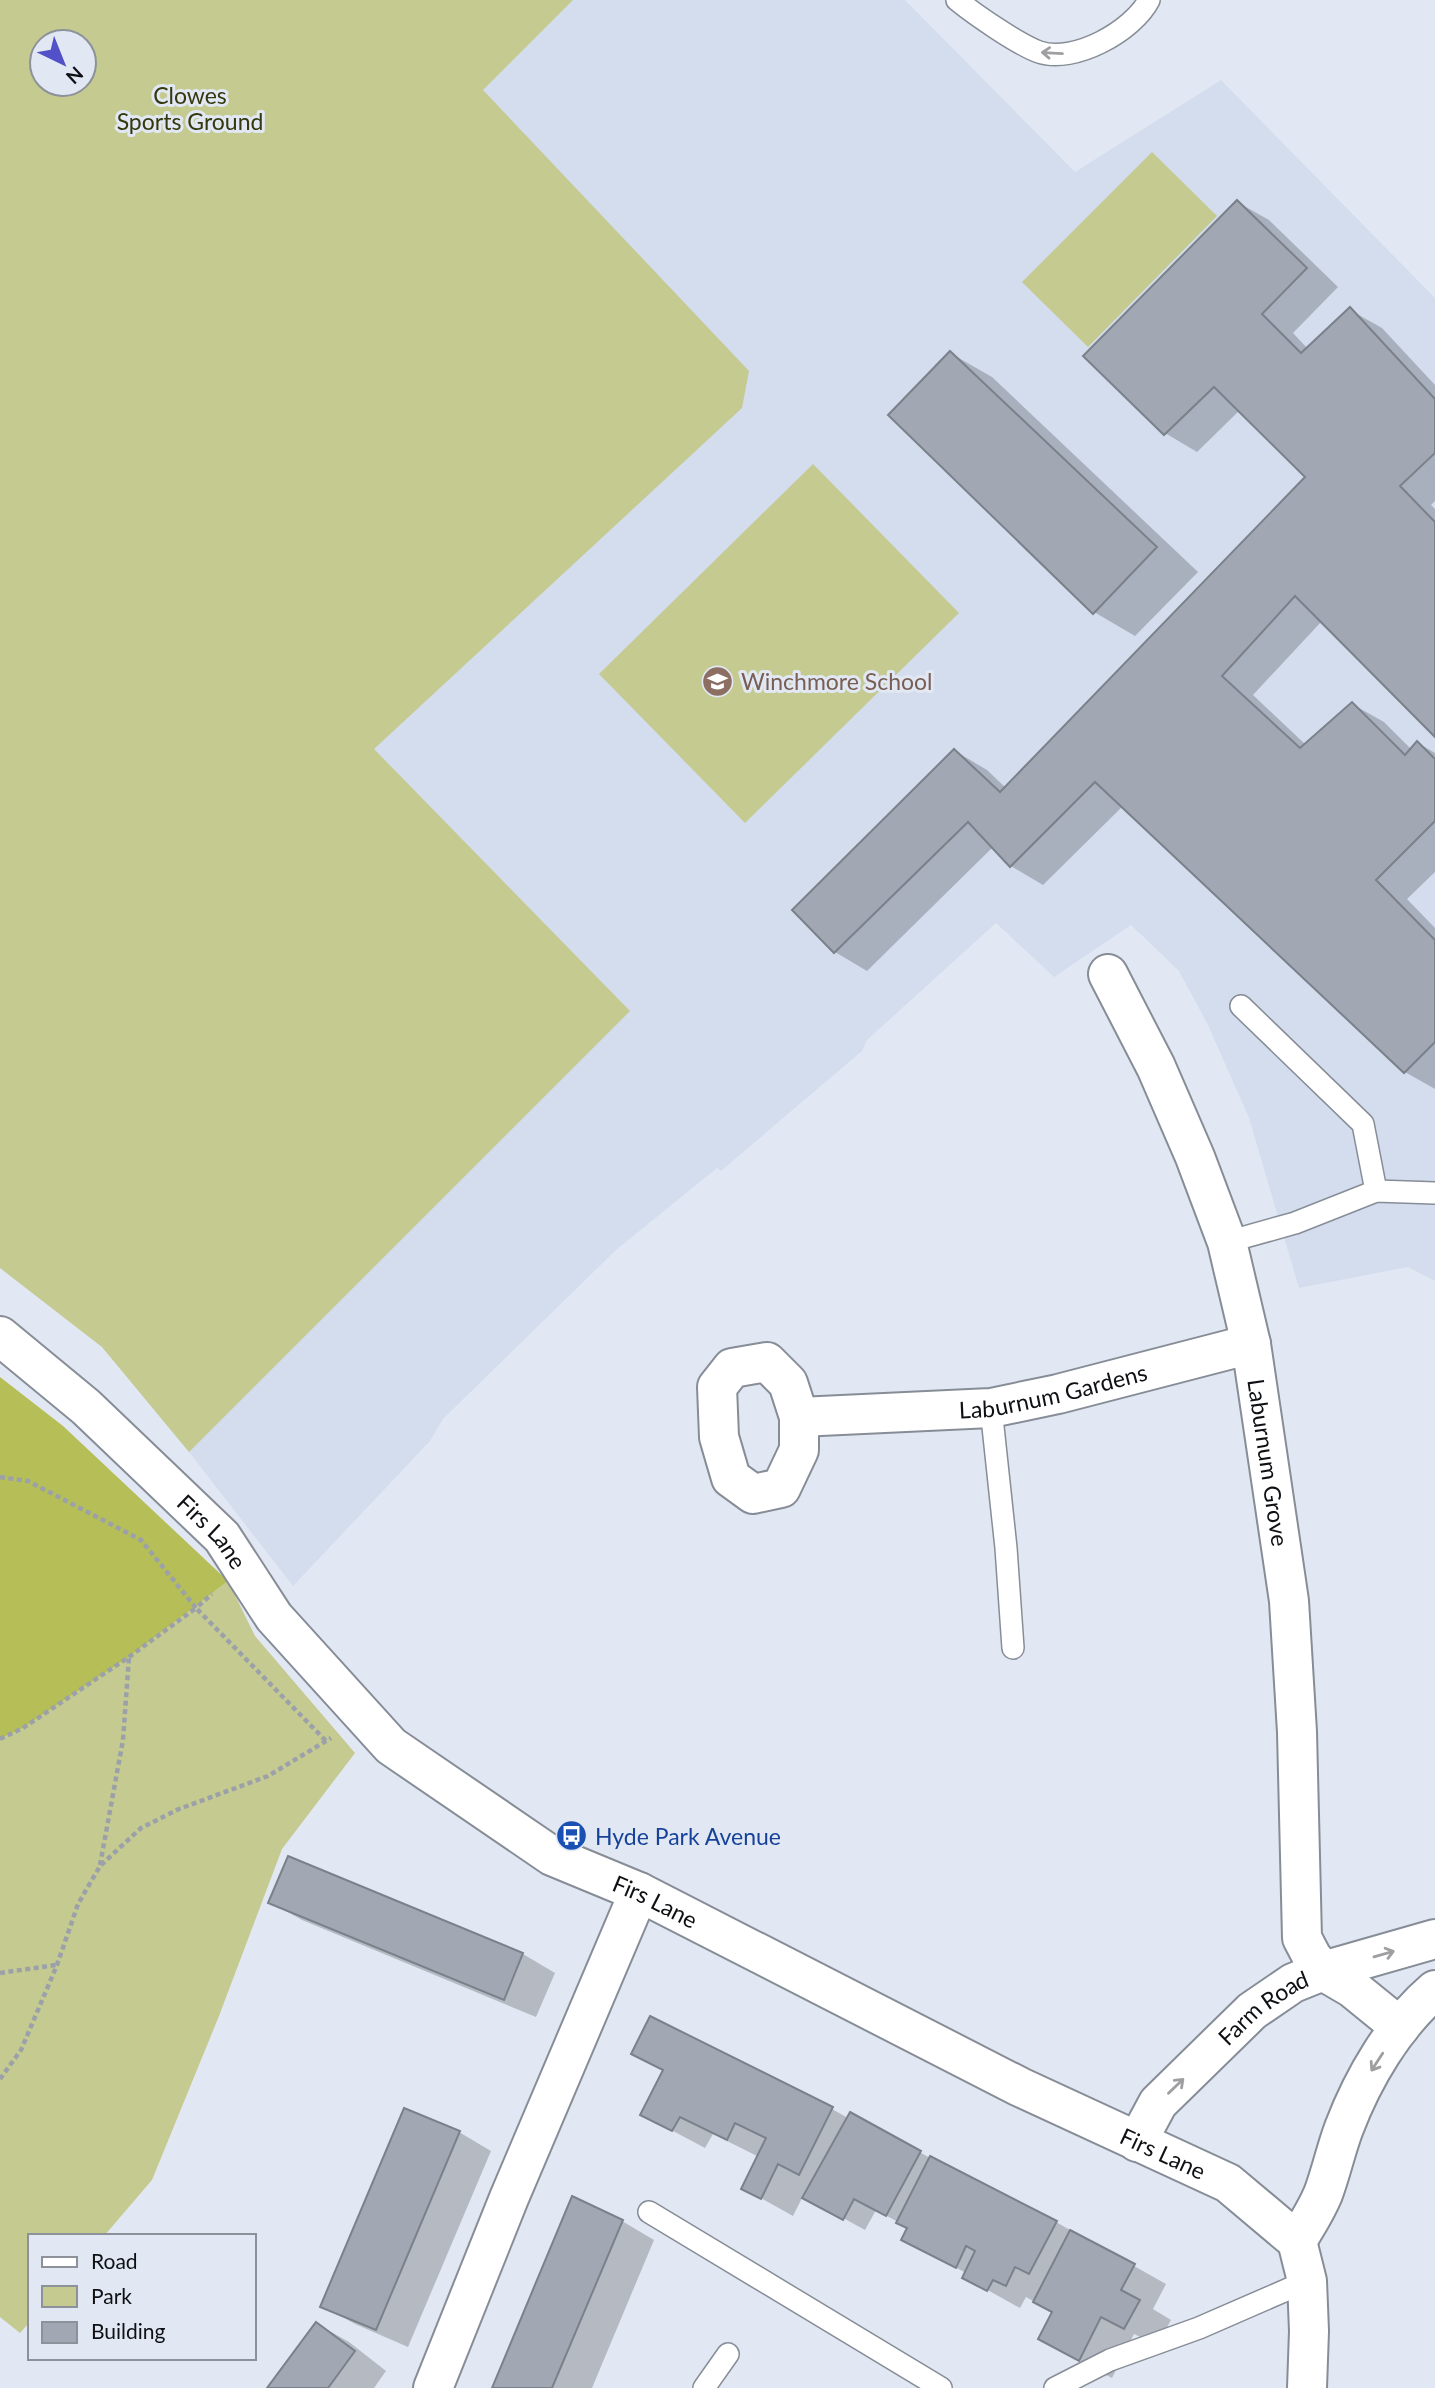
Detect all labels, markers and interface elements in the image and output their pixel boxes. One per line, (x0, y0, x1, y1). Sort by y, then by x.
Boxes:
north arrow (28, 28, 98, 98)
one-way arrow (1041, 46, 1064, 59)
text: N (62, 62, 88, 89)
park label: Clowes Sports Ground (117, 81, 263, 135)
school or university icon: Winchmore School (701, 664, 735, 698)
place label: Winchmore School (741, 667, 933, 695)
street label: Laburnum Gardens (958, 1358, 1150, 1423)
street label: Laburnum Grove (1242, 1377, 1295, 1548)
street label: Firs Lane (172, 1488, 253, 1574)
bus stop icon: Hyde Park Avenue (555, 1819, 589, 1853)
place label: Hyde Park Avenue (595, 1822, 781, 1850)
street label: Firs Lane (609, 1869, 702, 1934)
one-way arrow (1372, 1946, 1394, 1959)
street label: Farm Road (1212, 1964, 1312, 2051)
one-way arrow (1370, 2051, 1384, 2071)
one-way arrow (1167, 2078, 1184, 2095)
street label: Firs Lane (1116, 2121, 1210, 2185)
legend (28, 2234, 256, 2360)
text: Road (91, 2248, 138, 2273)
text: Park (91, 2283, 132, 2308)
text: Building (91, 2318, 166, 2343)

